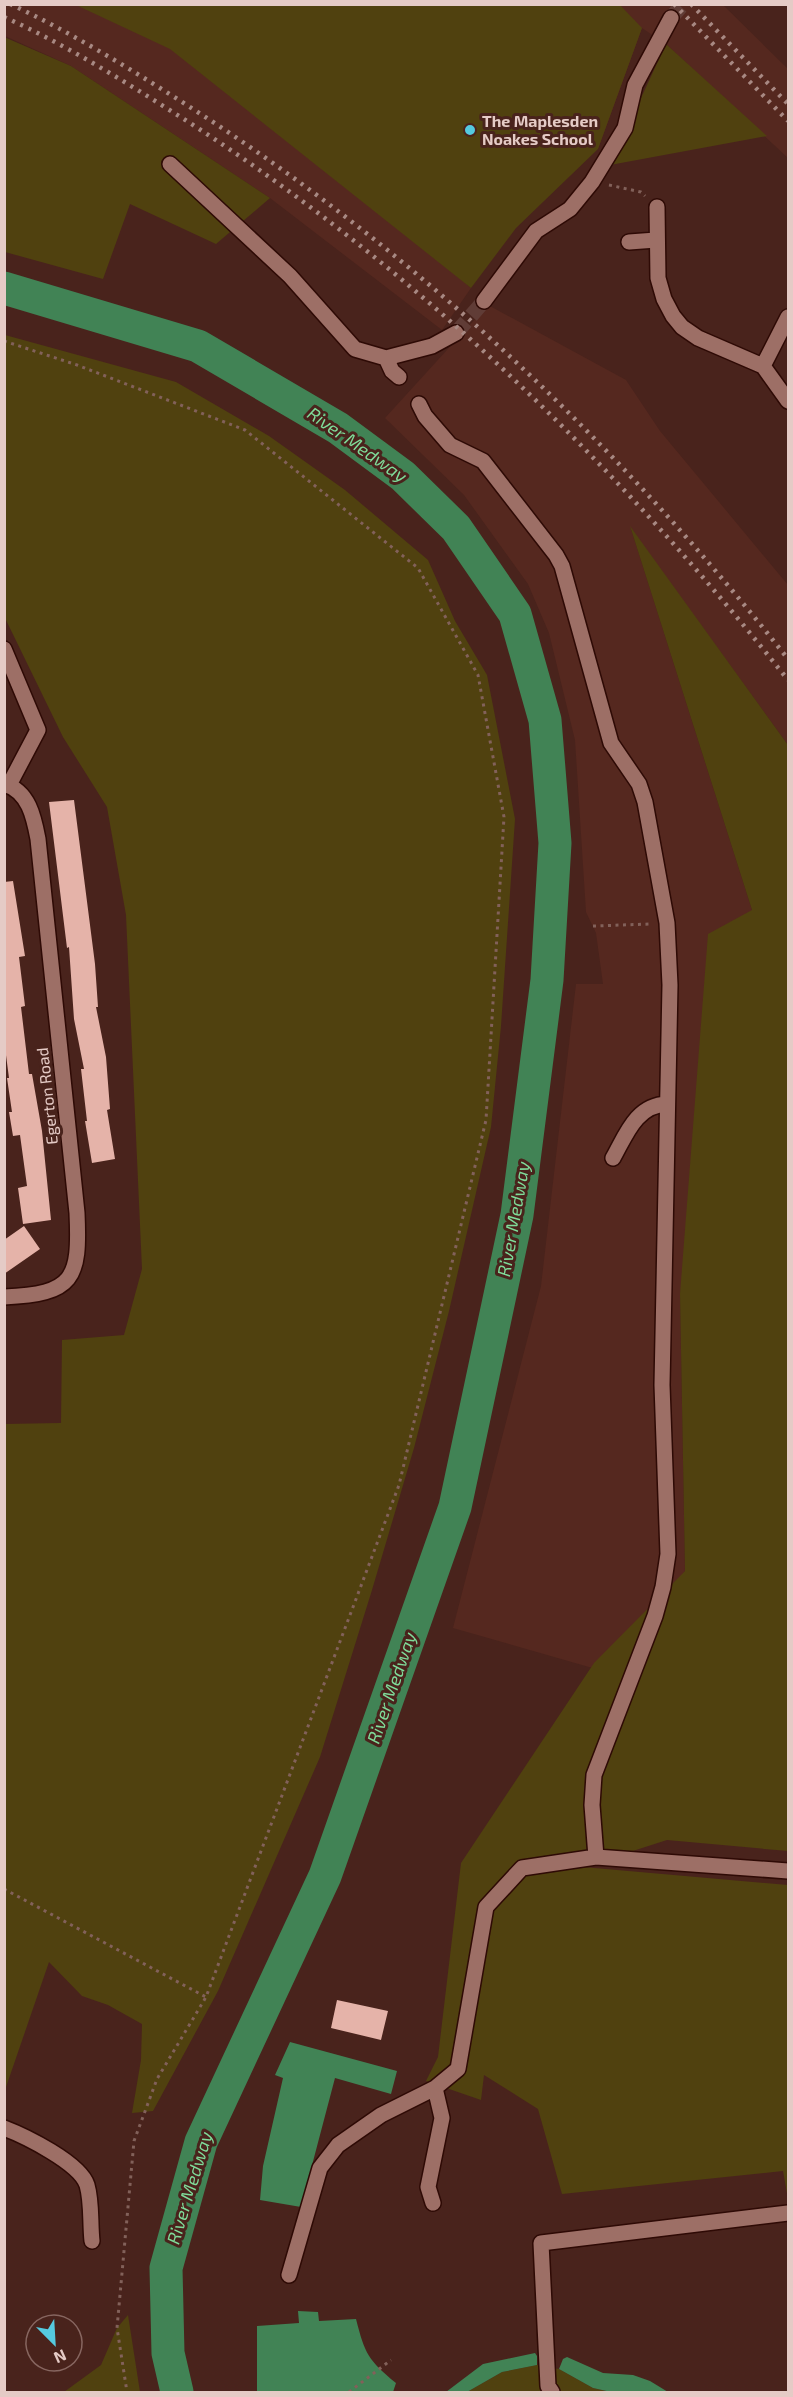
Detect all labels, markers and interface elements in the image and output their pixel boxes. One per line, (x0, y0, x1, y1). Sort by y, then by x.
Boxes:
place label: The Maplesden Noakes School (482, 111, 598, 148)
marker: The Maplesden Noakes School (463, 123, 477, 137)
water label: River Medway (303, 402, 412, 487)
street label: Egerton Road (32, 1046, 61, 1146)
water label: River Medway (492, 1159, 534, 1278)
water label: River Medway (362, 1629, 421, 1746)
water label: River Medway (161, 2128, 217, 2247)
north arrow (24, 2313, 84, 2373)
text: N (51, 2346, 69, 2368)

